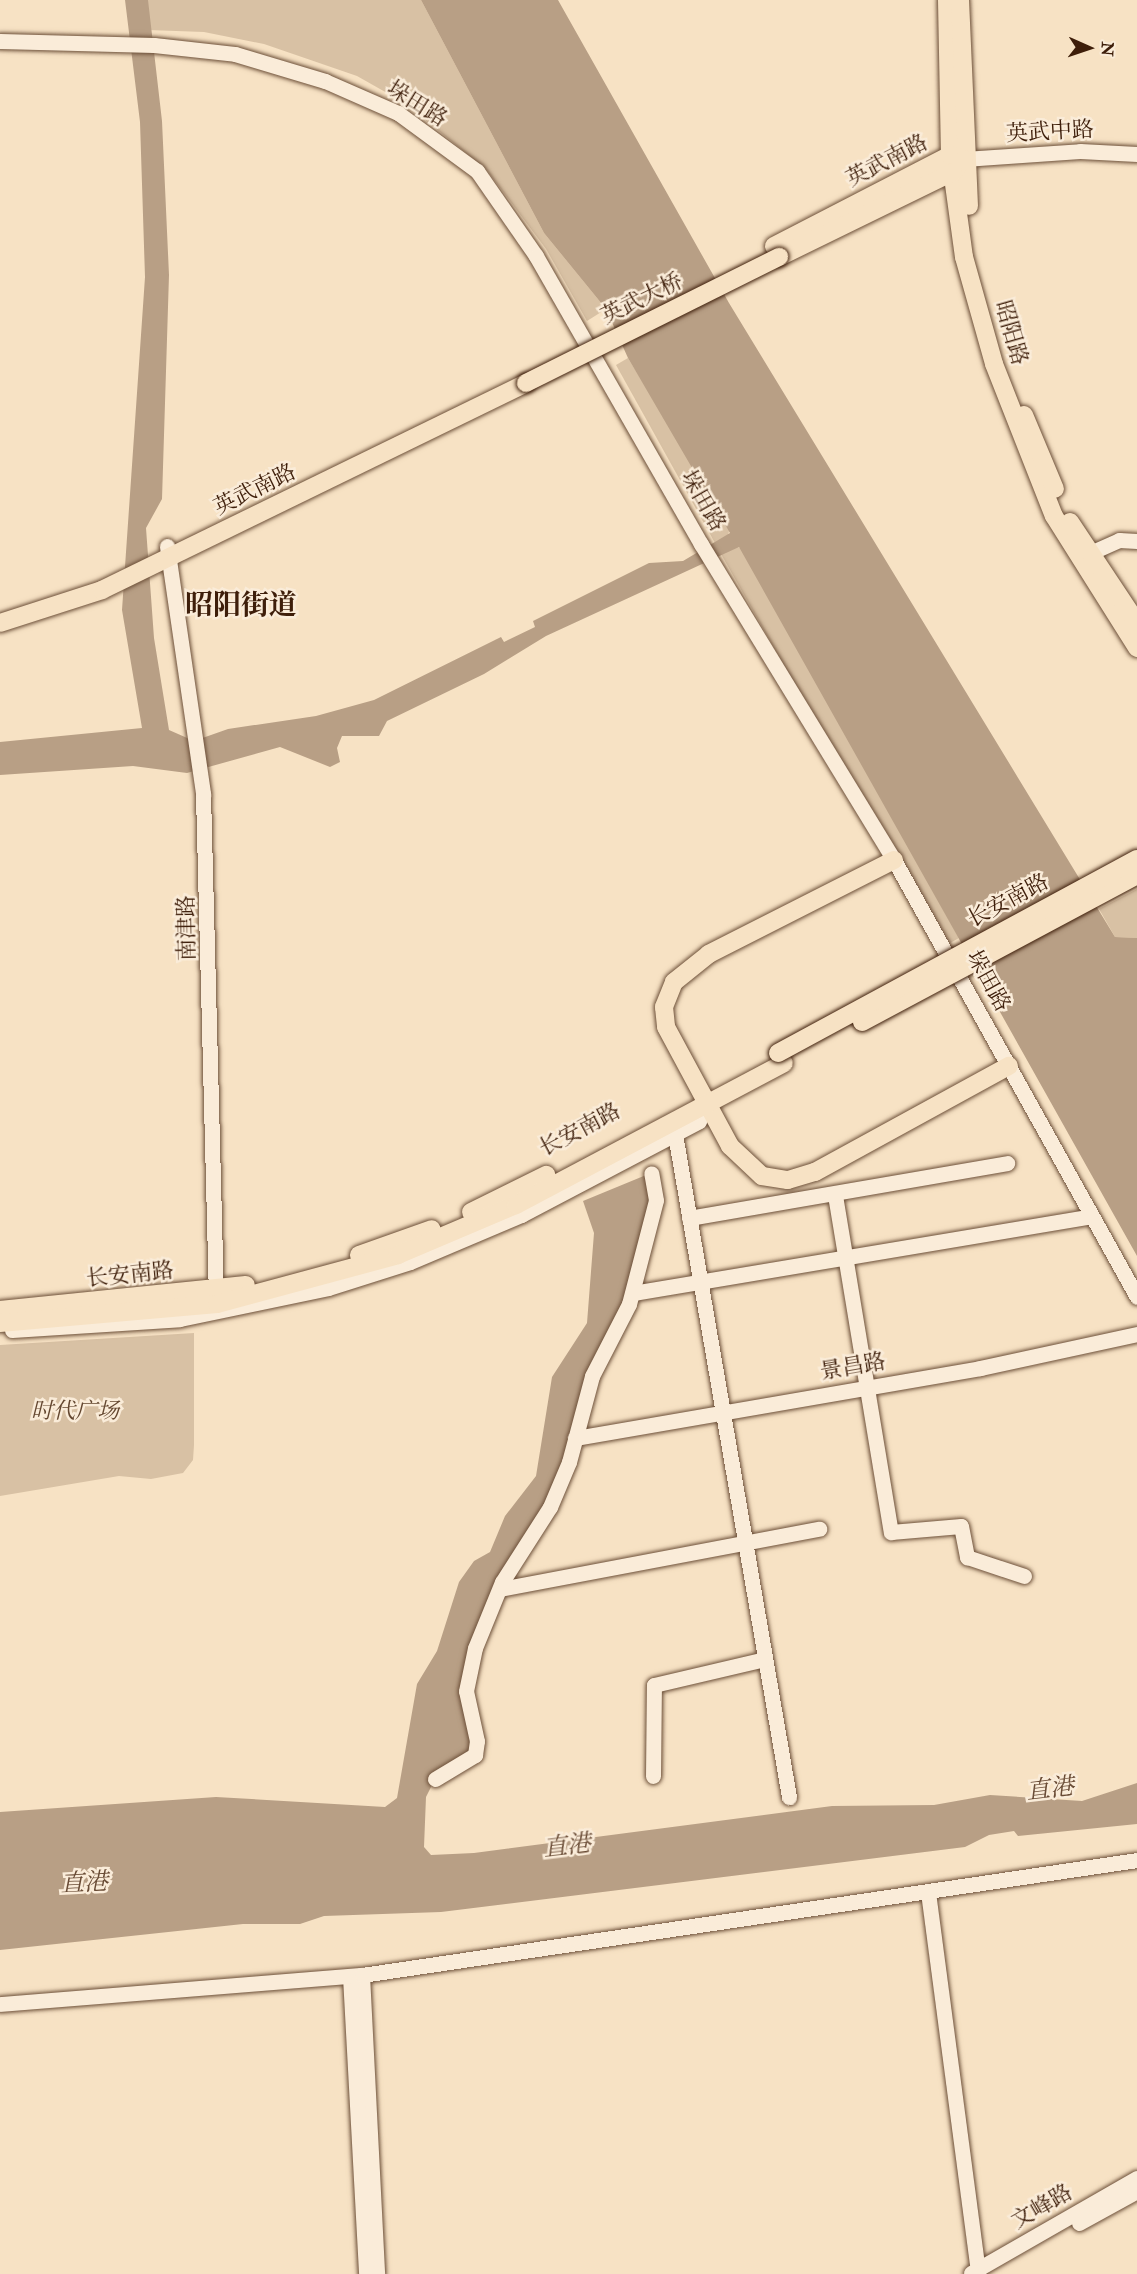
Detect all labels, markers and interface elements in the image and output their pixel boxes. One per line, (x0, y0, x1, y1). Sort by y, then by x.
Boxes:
north arrow (1059, 18, 1119, 78)
text: N (1097, 41, 1117, 57)
street label: 垛田路 (382, 75, 452, 133)
street label: 英武中路 (1005, 117, 1095, 147)
street label: 英武南路 (842, 129, 932, 193)
street label: 英武大桥 (597, 268, 687, 330)
street label: 昭阳路 (989, 298, 1033, 368)
street label: 英武南路 (210, 459, 300, 521)
street label: 垛田路 (675, 466, 731, 536)
district label: 昭阳街道 (185, 589, 297, 623)
street label: 长安南路 (963, 869, 1053, 933)
street label: 南津路 (173, 895, 201, 961)
street label: 垛田路 (960, 946, 1016, 1016)
street label: 长安南路 (535, 1098, 625, 1162)
street label: 长安南路 (85, 1257, 175, 1293)
street label: 景昌路 (818, 1348, 888, 1386)
park label: 时代广场 (31, 1399, 119, 1425)
water label: 直港 (1024, 1772, 1076, 1806)
water label: 直港 (541, 1829, 593, 1863)
water label: 直港 (59, 1867, 109, 1899)
street label: 文峰路 (1007, 2179, 1077, 2235)

